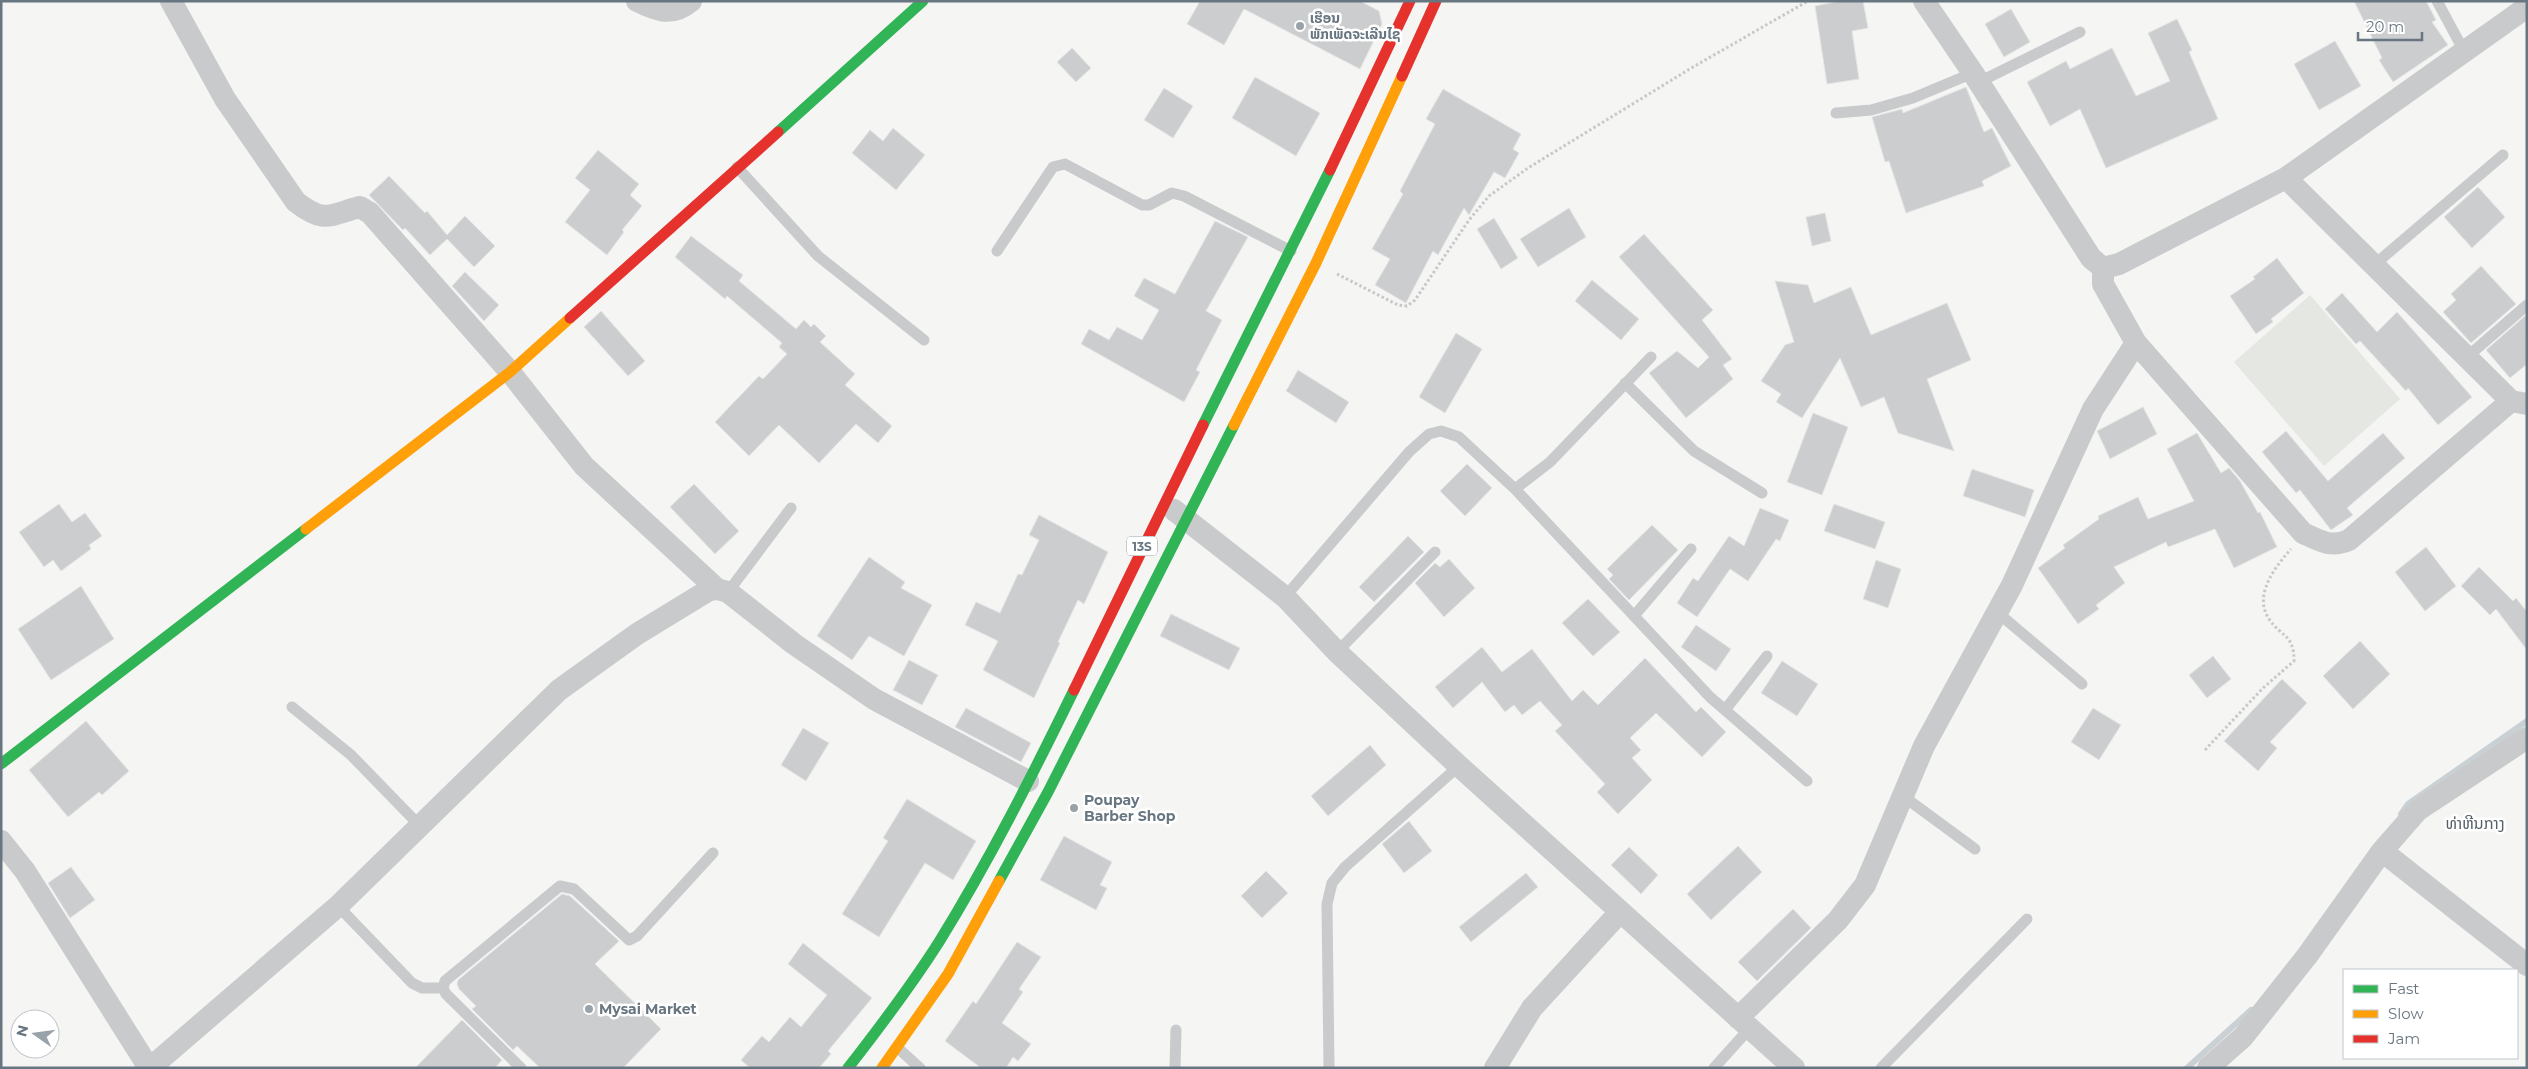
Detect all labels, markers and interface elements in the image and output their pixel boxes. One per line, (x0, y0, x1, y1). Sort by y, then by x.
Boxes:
place label: ເຮືອນ ພັກເພັດຈະເລີນໄຊ (1310, 9, 1401, 43)
scale bar (2358, 10, 2422, 42)
text: 20 m (2366, 17, 2404, 36)
marker: ເຮືອນ ພັກເພັດຈະເລີນໄຊ (1294, 20, 1306, 32)
road number: 13S (1127, 536, 1157, 556)
place label: Poupay Barber Shop (1084, 791, 1176, 825)
marker: Poupay Barber Shop (1068, 802, 1080, 814)
district label: ທ່າຫີນກາງ (2445, 814, 2505, 833)
legend (2343, 969, 2518, 1059)
text: Fast (2388, 979, 2419, 998)
place label: Mysai Market (599, 1000, 697, 1018)
marker: Mysai Market (583, 1003, 595, 1015)
text: Slow (2388, 1004, 2424, 1023)
north arrow (10, 1009, 60, 1059)
text: N (12, 1023, 32, 1039)
text: Jam (2387, 1029, 2420, 1048)

